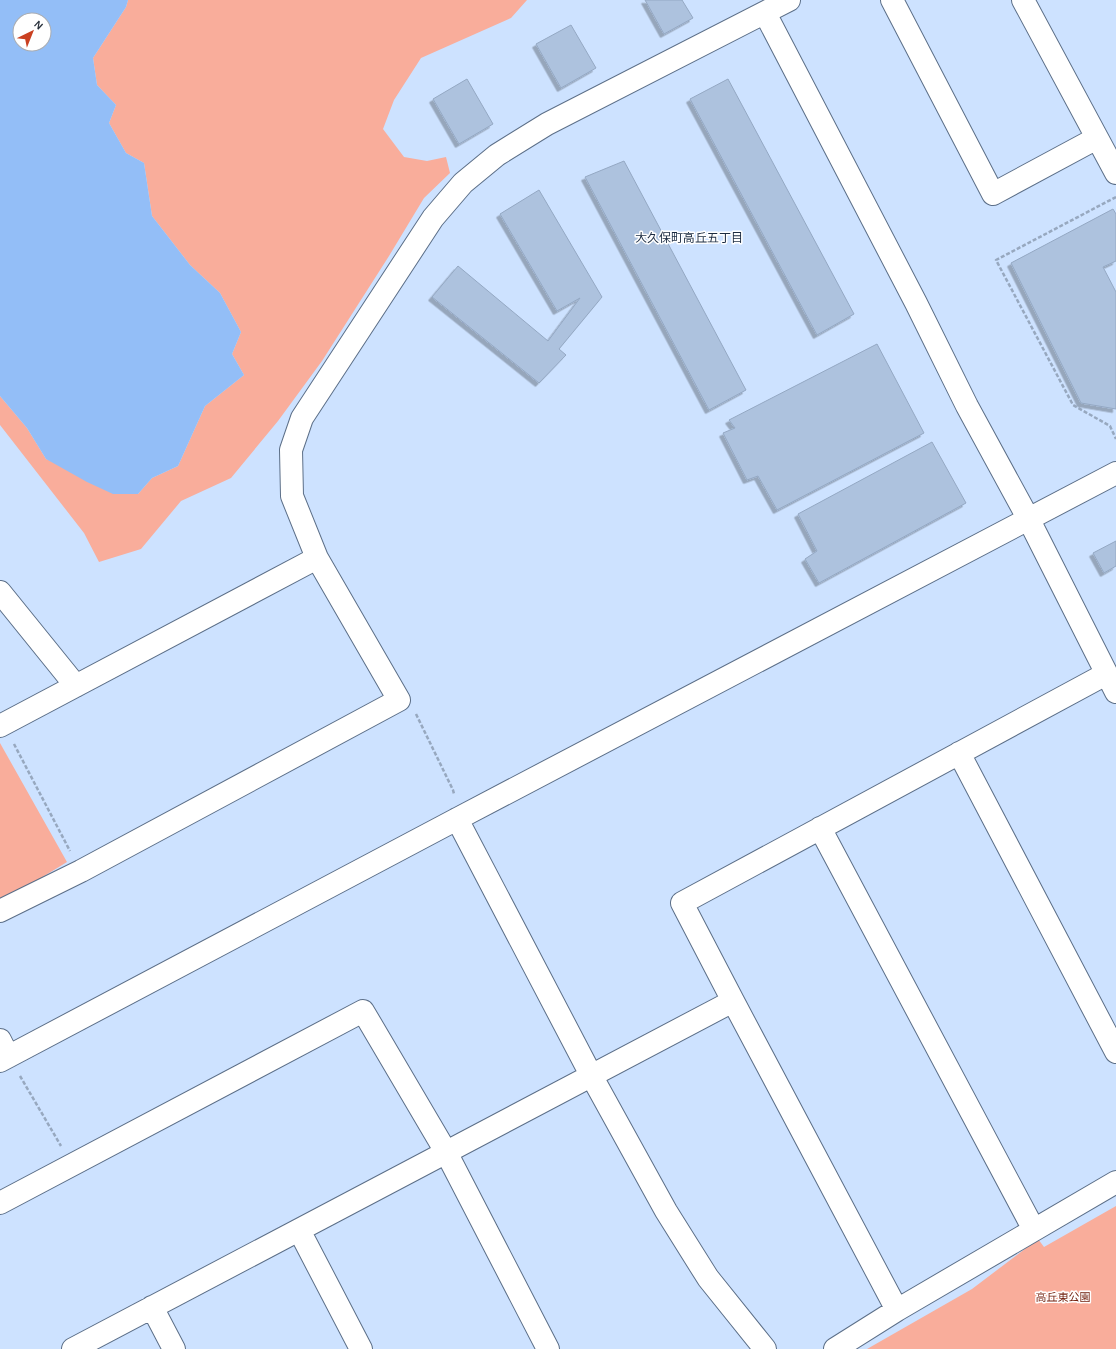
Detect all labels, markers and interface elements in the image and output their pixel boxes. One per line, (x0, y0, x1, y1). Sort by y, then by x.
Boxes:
north arrow (12, 12, 52, 52)
text: N (31, 18, 46, 32)
district label: 大久保町高丘五丁目 (635, 231, 743, 245)
park label: 高丘東公園 (1036, 1291, 1091, 1304)

